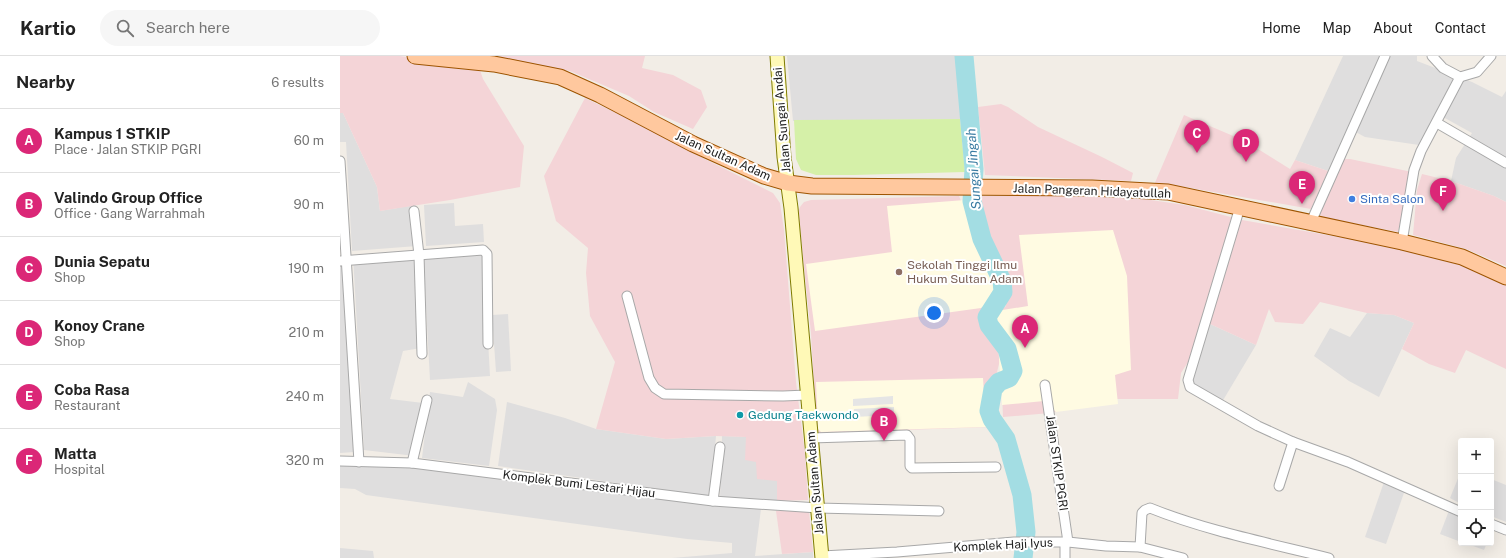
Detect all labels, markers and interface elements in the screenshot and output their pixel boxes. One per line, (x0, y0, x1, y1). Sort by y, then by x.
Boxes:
search box (100, 10, 380, 46)
text: Kartio (20, 17, 76, 39)
icon: search (114, 17, 136, 39)
text: Search here (146, 19, 230, 36)
text: Home (1262, 20, 1301, 36)
text: Map (1323, 20, 1351, 36)
text: About (1373, 20, 1413, 36)
text: Contact (1435, 20, 1486, 36)
street label: Jalan Sungai Andai (770, 67, 794, 173)
text: Nearby (16, 72, 75, 92)
text: 6 results (271, 75, 324, 90)
pin: C (1184, 120, 1210, 153)
text: Kampus 1 STKIP (54, 125, 170, 142)
water label: Sungai Jingah (963, 128, 984, 210)
street label: Jalan Sultan Adam (673, 129, 773, 183)
pin: D (1233, 129, 1259, 162)
text: A (24, 133, 34, 148)
text: 60 m (294, 133, 324, 148)
text: Place · Jalan STKIP PGRI (54, 142, 201, 157)
pin: E (1289, 171, 1315, 204)
pin: F (1430, 178, 1456, 211)
street label: Jalan Pangeran Hidayatullah (1013, 181, 1171, 201)
text: Valindo Group Office (54, 189, 203, 206)
place label: Sinta Salon (1360, 192, 1424, 206)
marker: Sinta Salon (1347, 194, 1357, 204)
text: B (25, 197, 33, 212)
text: 90 m (294, 197, 324, 212)
text: Office · Gang Warrahmah (54, 206, 205, 221)
text: Dunia Sepatu (54, 253, 150, 270)
place label: Sekolah Tinggi Ilmu Hukum Sultan Adam (907, 258, 1022, 286)
text: C (24, 261, 34, 276)
text: 190 m (288, 261, 324, 276)
marker: Sekolah Tinggi Ilmu Hukum Sultan Adam (894, 267, 904, 277)
text: Shop (54, 270, 85, 285)
your location (924, 303, 944, 323)
pin: A (1012, 315, 1038, 348)
text: Konoy Crane (54, 317, 145, 334)
text: D (24, 325, 34, 340)
text: 210 m (289, 325, 324, 340)
text: Shop (54, 334, 85, 349)
text: Coba Rasa (54, 381, 130, 398)
text: E (25, 389, 33, 404)
text: 240 m (286, 389, 324, 404)
text: Restaurant (54, 398, 120, 413)
place label: Gedung Taekwondo (748, 408, 859, 422)
pin: B (871, 408, 897, 441)
marker: Gedung Taekwondo (735, 410, 745, 420)
street label: Jalan STKIP PGRI (1043, 414, 1071, 512)
street label: Jalan Sultan Adam (804, 431, 826, 535)
map controls (1458, 438, 1494, 546)
button: + (1458, 438, 1494, 474)
text: Matta (54, 445, 96, 462)
text: F (25, 453, 33, 468)
text: 320 m (286, 453, 324, 468)
text: Hospital (54, 462, 105, 477)
street label: Komplek Bumi Lestari Hijau (502, 468, 656, 500)
button: − (1458, 474, 1494, 510)
button: locate (1458, 510, 1494, 546)
street label: Komplek Haji Iyus (953, 535, 1053, 555)

